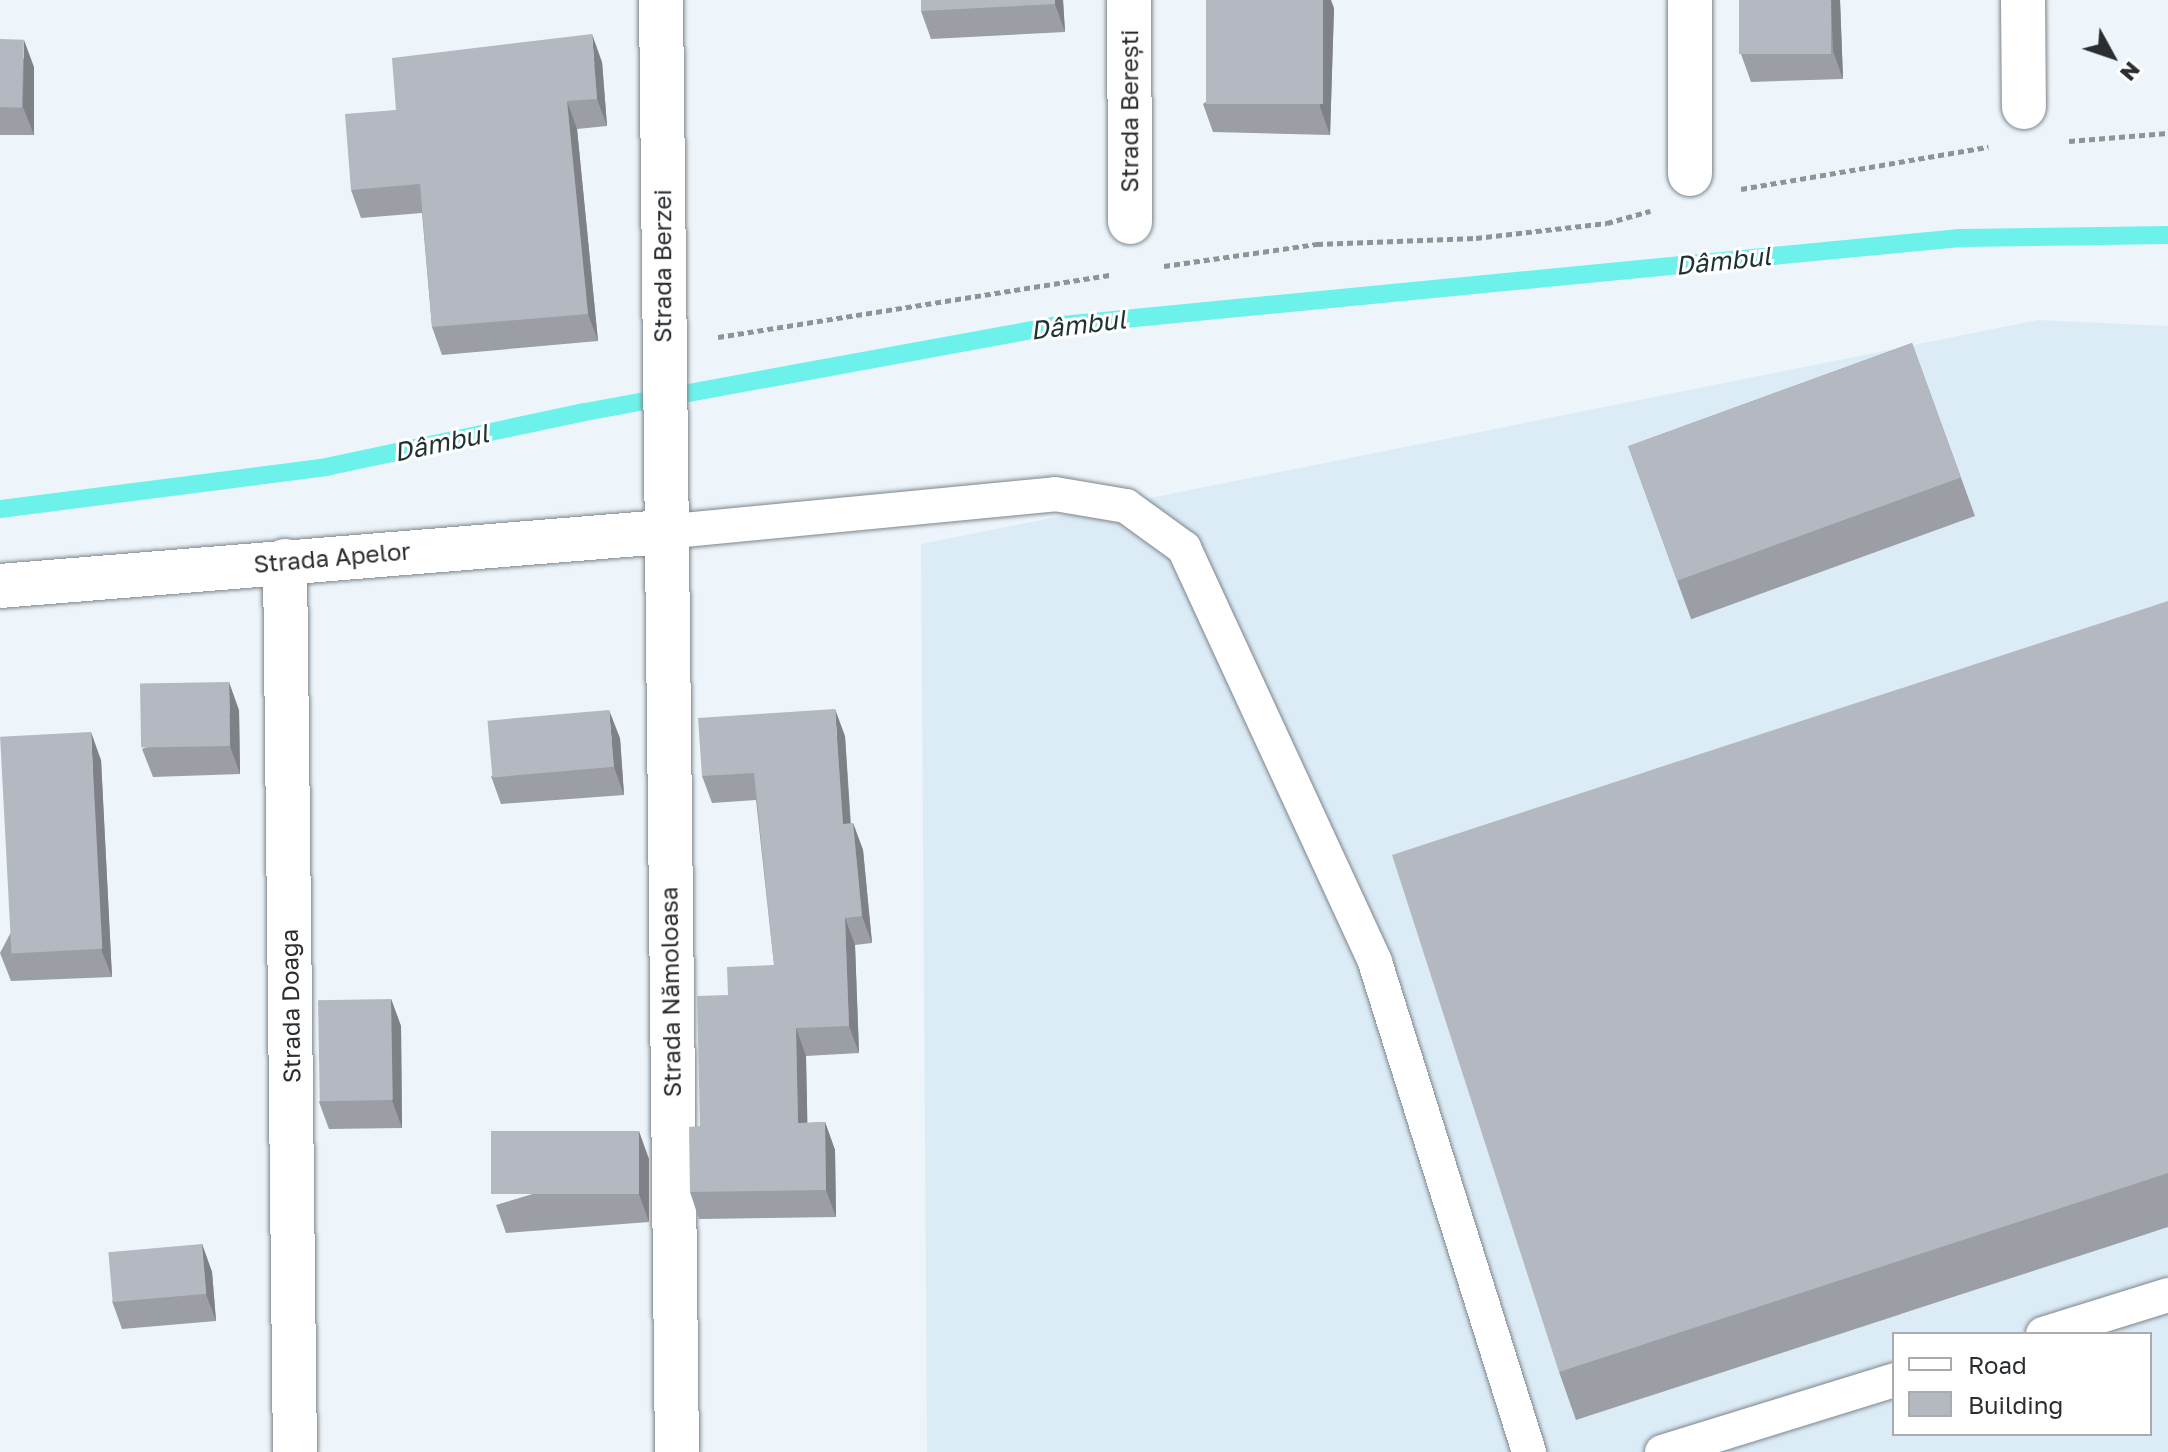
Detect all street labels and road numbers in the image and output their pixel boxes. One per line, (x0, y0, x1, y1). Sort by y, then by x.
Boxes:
street label: Strada Berești (1115, 29, 1143, 193)
street label: Strada Berzei (648, 189, 676, 343)
street label: Strada Apelor (252, 536, 412, 578)
street label: Strada Nămoloasa (654, 886, 686, 1098)
street label: Strada Doaga (274, 928, 306, 1084)

